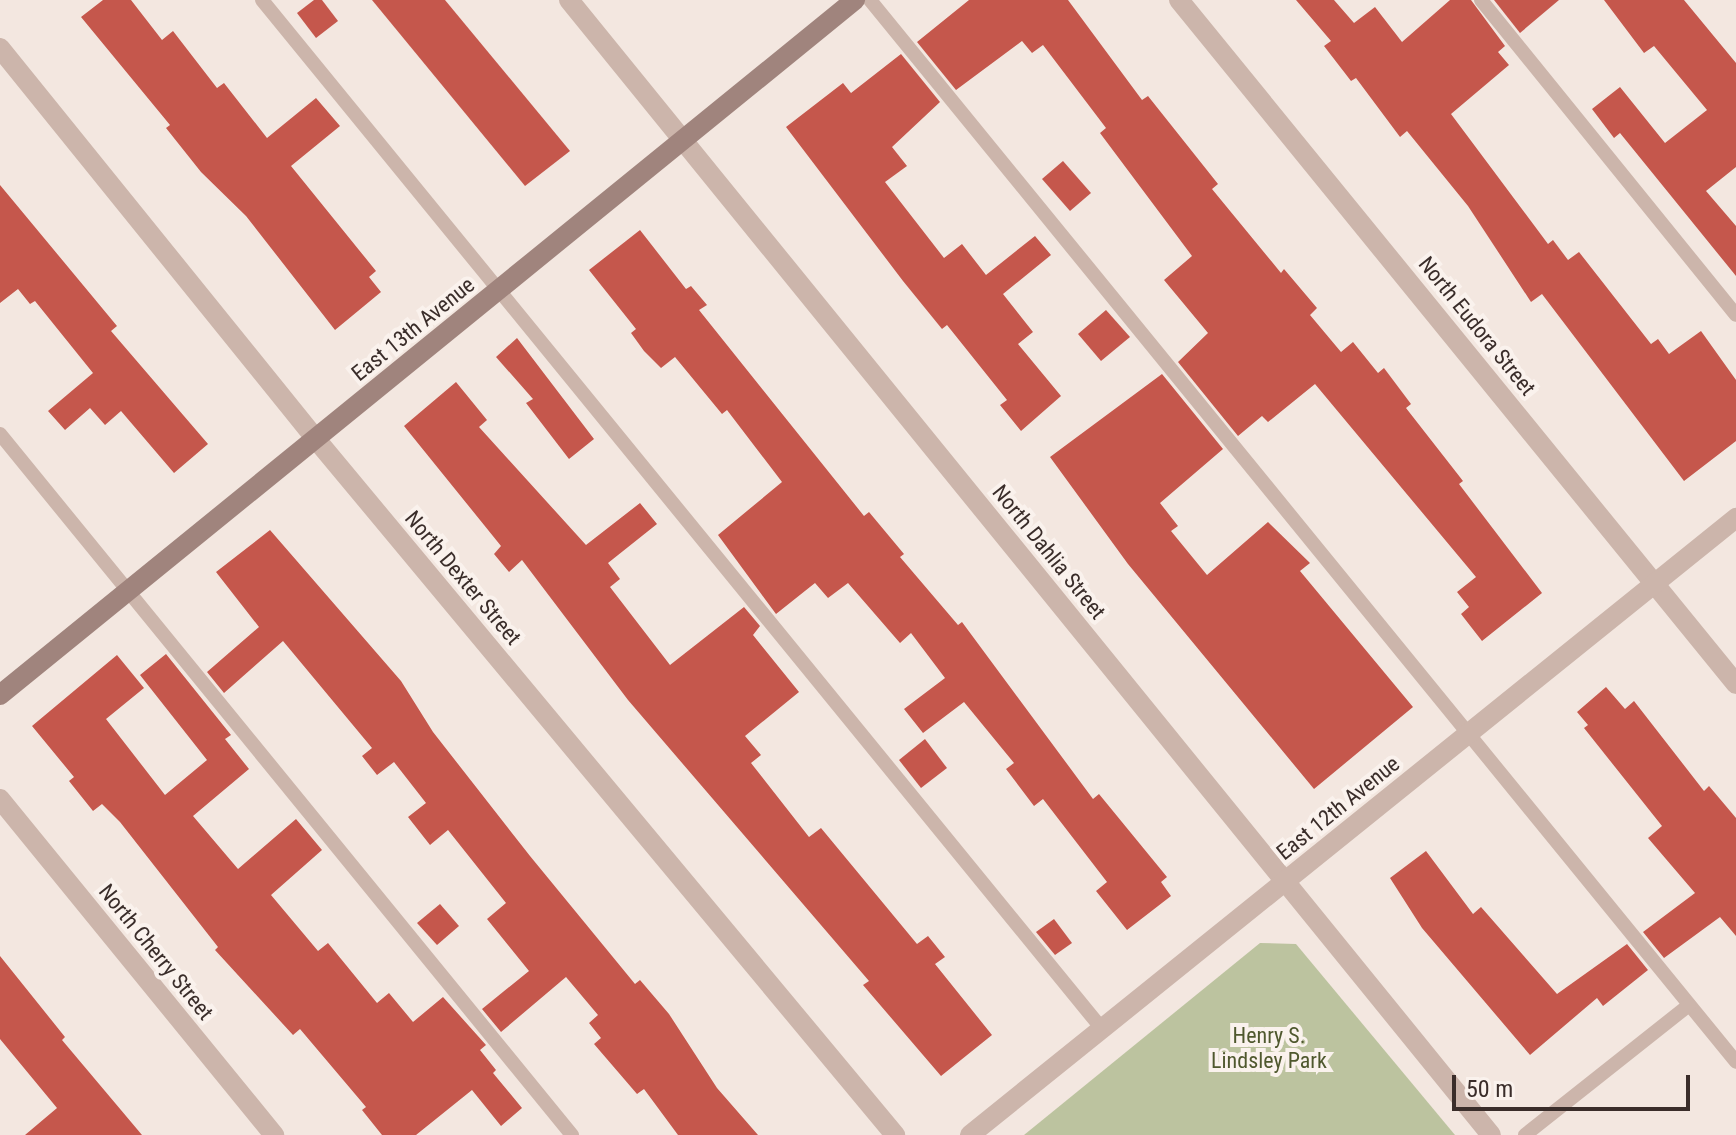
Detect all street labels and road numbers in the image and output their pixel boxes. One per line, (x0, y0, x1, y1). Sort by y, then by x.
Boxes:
street label: North Eudora Street (1413, 251, 1541, 401)
street label: East 13th Avenue (346, 271, 480, 387)
street label: North Dahlia Street (987, 480, 1111, 624)
street label: North Dexter Street (399, 506, 527, 650)
street label: East 12th Avenue (1271, 750, 1405, 866)
street label: North Cherry Street (93, 879, 219, 1025)

